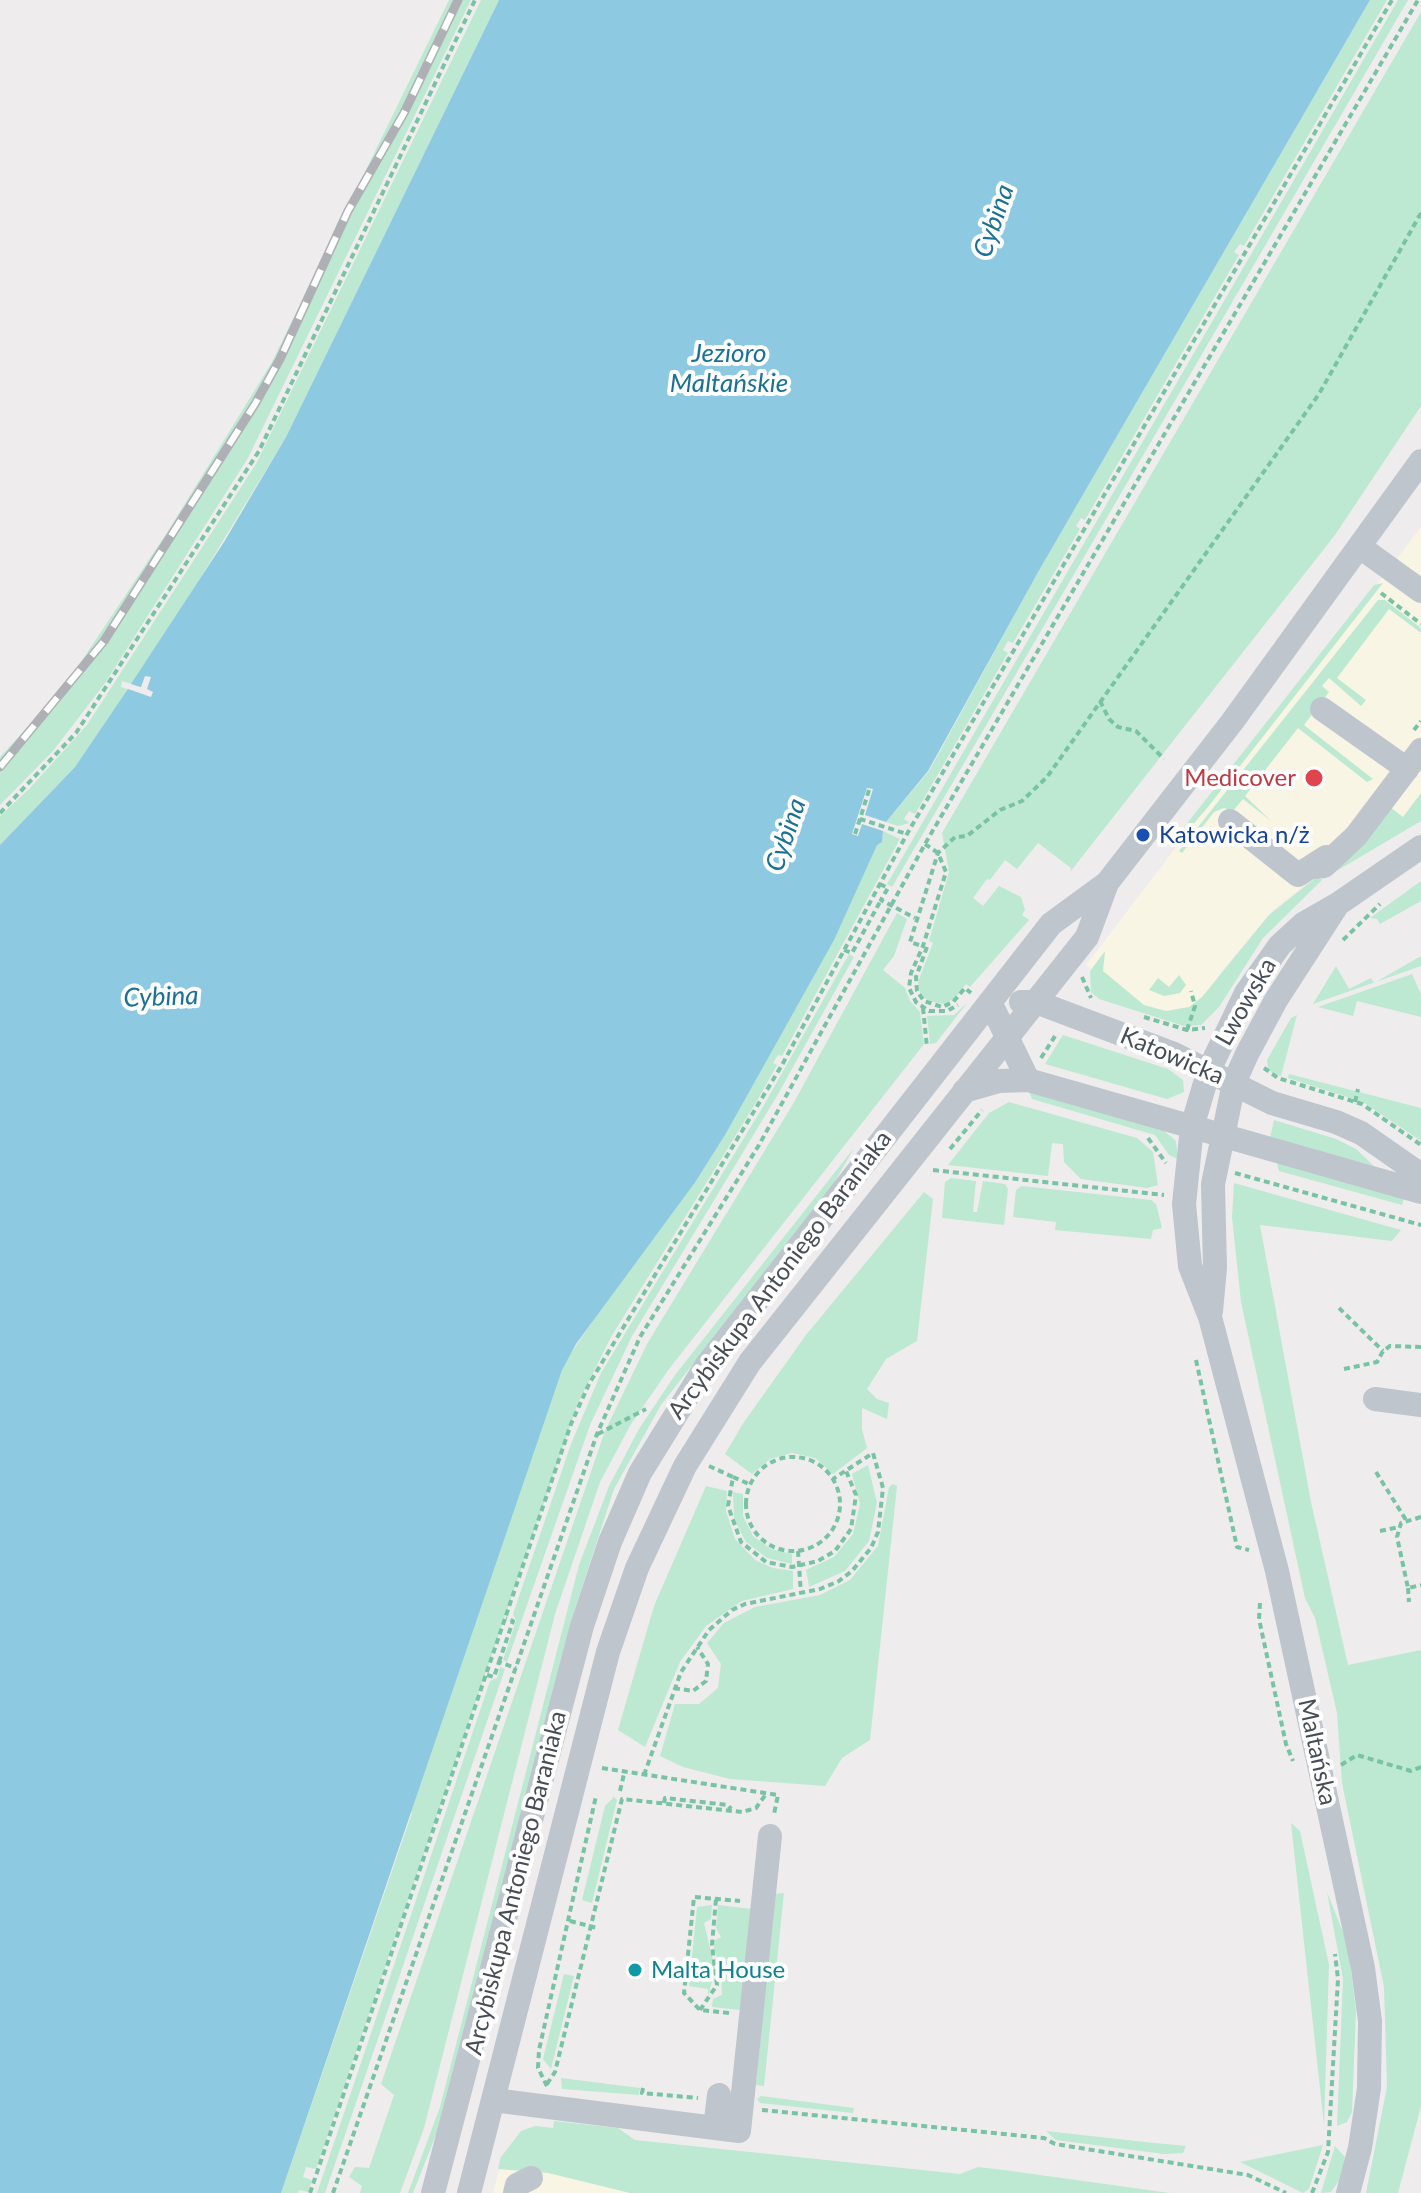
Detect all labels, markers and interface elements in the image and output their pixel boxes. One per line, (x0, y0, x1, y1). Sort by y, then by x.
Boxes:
water label: Cybina (967, 180, 1021, 262)
water label: Jezioro Maltańskie (670, 338, 788, 400)
place label: Medicover (1184, 764, 1296, 792)
marker: Medicover (1303, 767, 1325, 789)
water label: Cybina (759, 794, 813, 876)
place label: Katowicka n/ż (1159, 821, 1310, 849)
marker: Katowicka n/ż (1134, 826, 1152, 844)
street label: Lwowska (1210, 953, 1282, 1051)
water label: Cybina (123, 980, 199, 1014)
street label: Katowicka (1116, 1021, 1228, 1091)
street label: Arcybiskupa Antoniego Baraniaka (662, 1125, 898, 1425)
street label: Maltańska (1292, 1696, 1342, 1808)
street label: Arcybiskupa Antoniego Baraniaka (459, 1708, 573, 2058)
place label: Malta House (651, 1956, 785, 1984)
marker: Malta House (626, 1961, 644, 1979)

